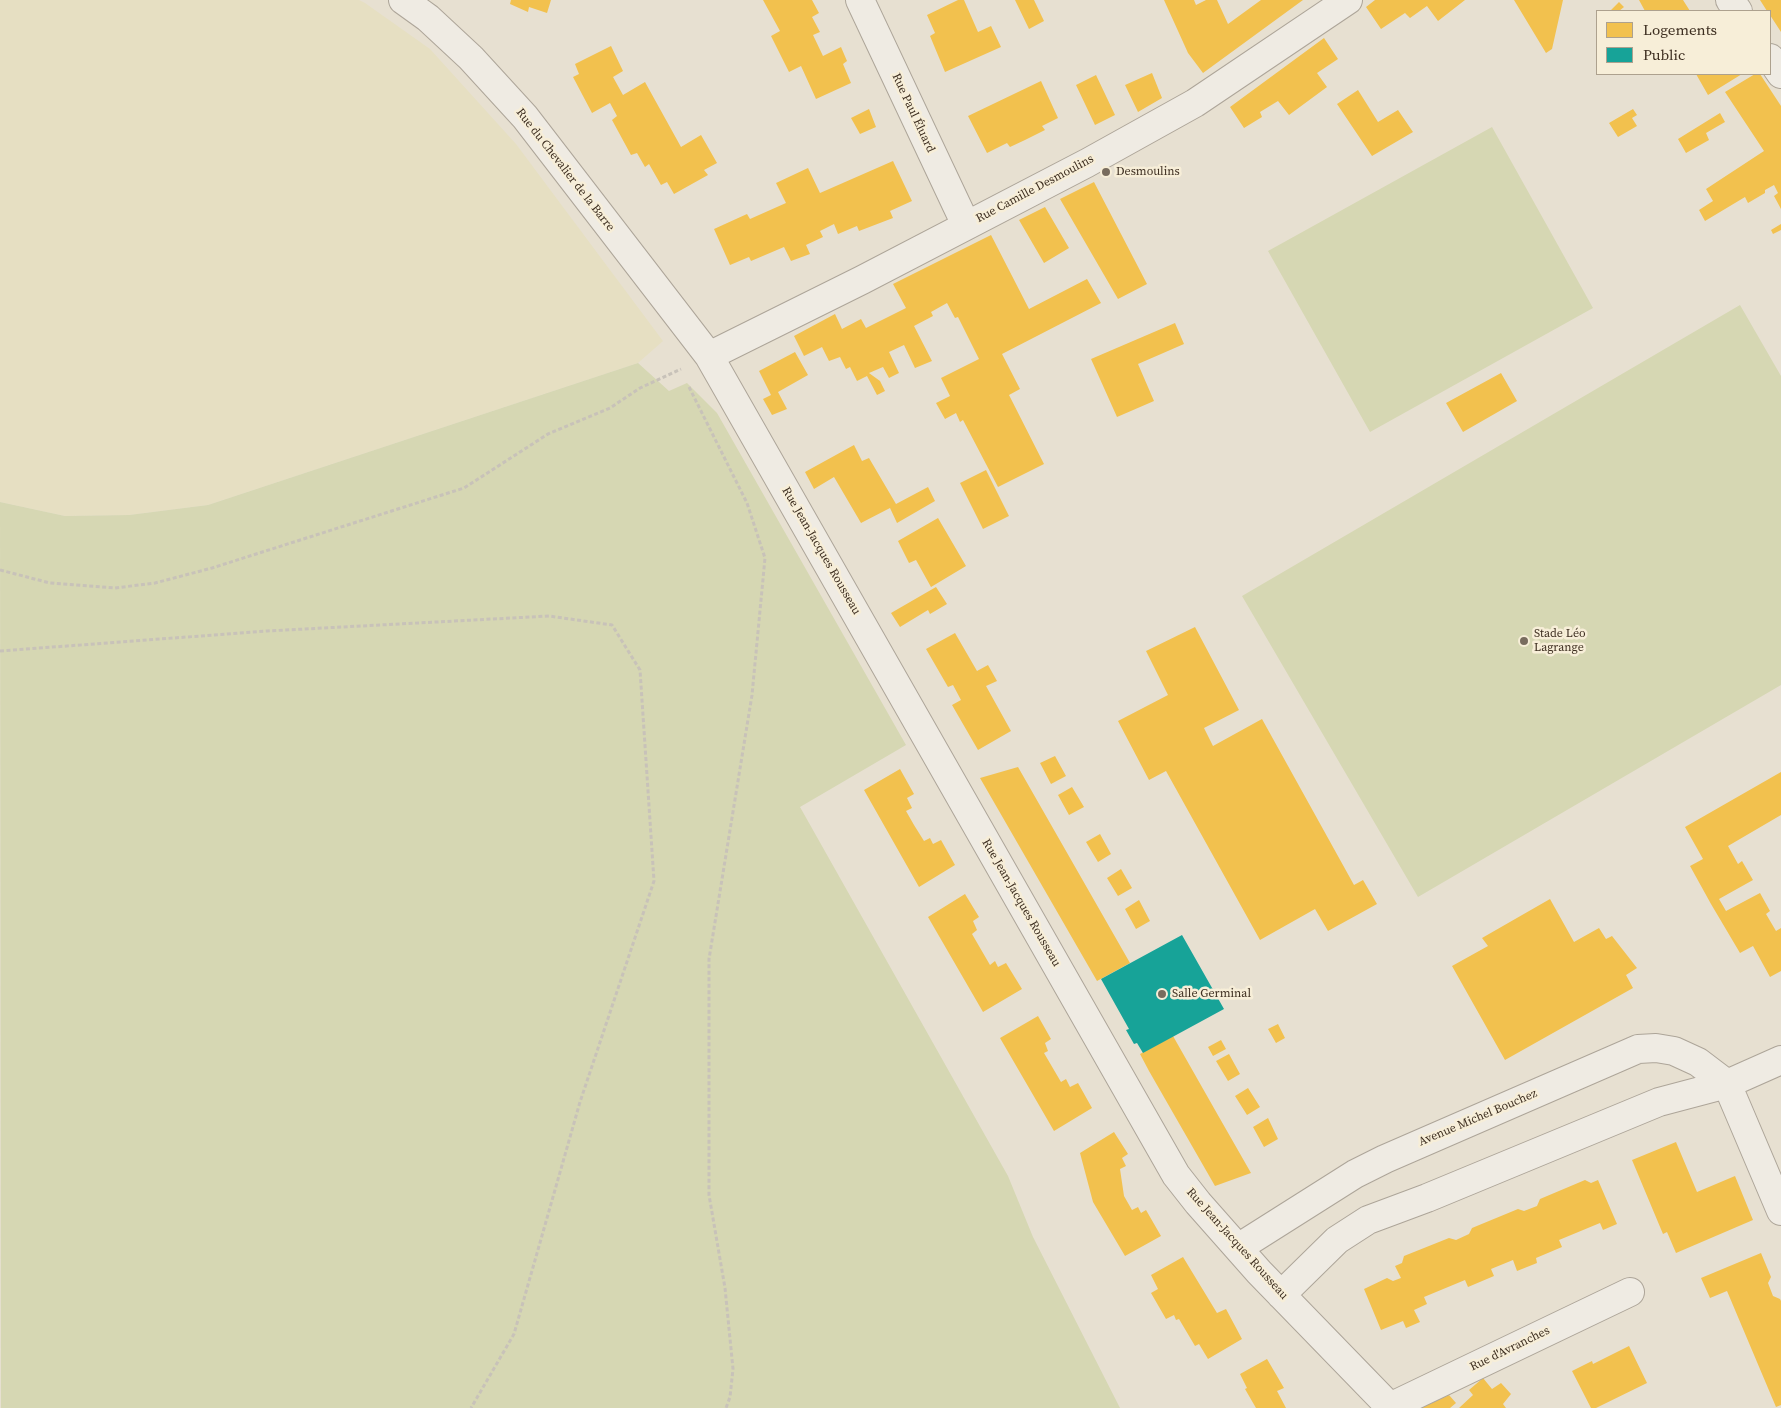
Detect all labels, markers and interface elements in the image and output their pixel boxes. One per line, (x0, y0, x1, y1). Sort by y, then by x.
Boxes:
legend (1596, 10, 1771, 75)
text: Logements (1643, 19, 1717, 40)
text: Public (1643, 44, 1685, 65)
street label: Rue Paul Éluard (888, 71, 938, 155)
street label: Rue du Chevalier de la Barre (513, 106, 617, 234)
street label: Rue Camille Desmoulins (974, 152, 1096, 226)
place label: Desmoulins (1116, 165, 1180, 179)
marker: Desmoulins (1100, 166, 1112, 178)
street label: Rue Jean-Jacques Rousseau (779, 485, 863, 617)
place label: Stade Léo Lagrange (1534, 627, 1586, 655)
marker: Stade Léo Lagrange (1518, 635, 1530, 647)
street label: Rue Jean-Jacques Rousseau (979, 837, 1063, 969)
place label: Salle Germinal (1172, 987, 1251, 1001)
marker: Salle Germinal (1156, 988, 1168, 1000)
street label: Avenue Michel Bouchez (1417, 1086, 1539, 1150)
street label: Rue Jean-Jacques Rousseau (1183, 1185, 1291, 1303)
street label: Rue d'Avranches (1468, 1323, 1552, 1375)

